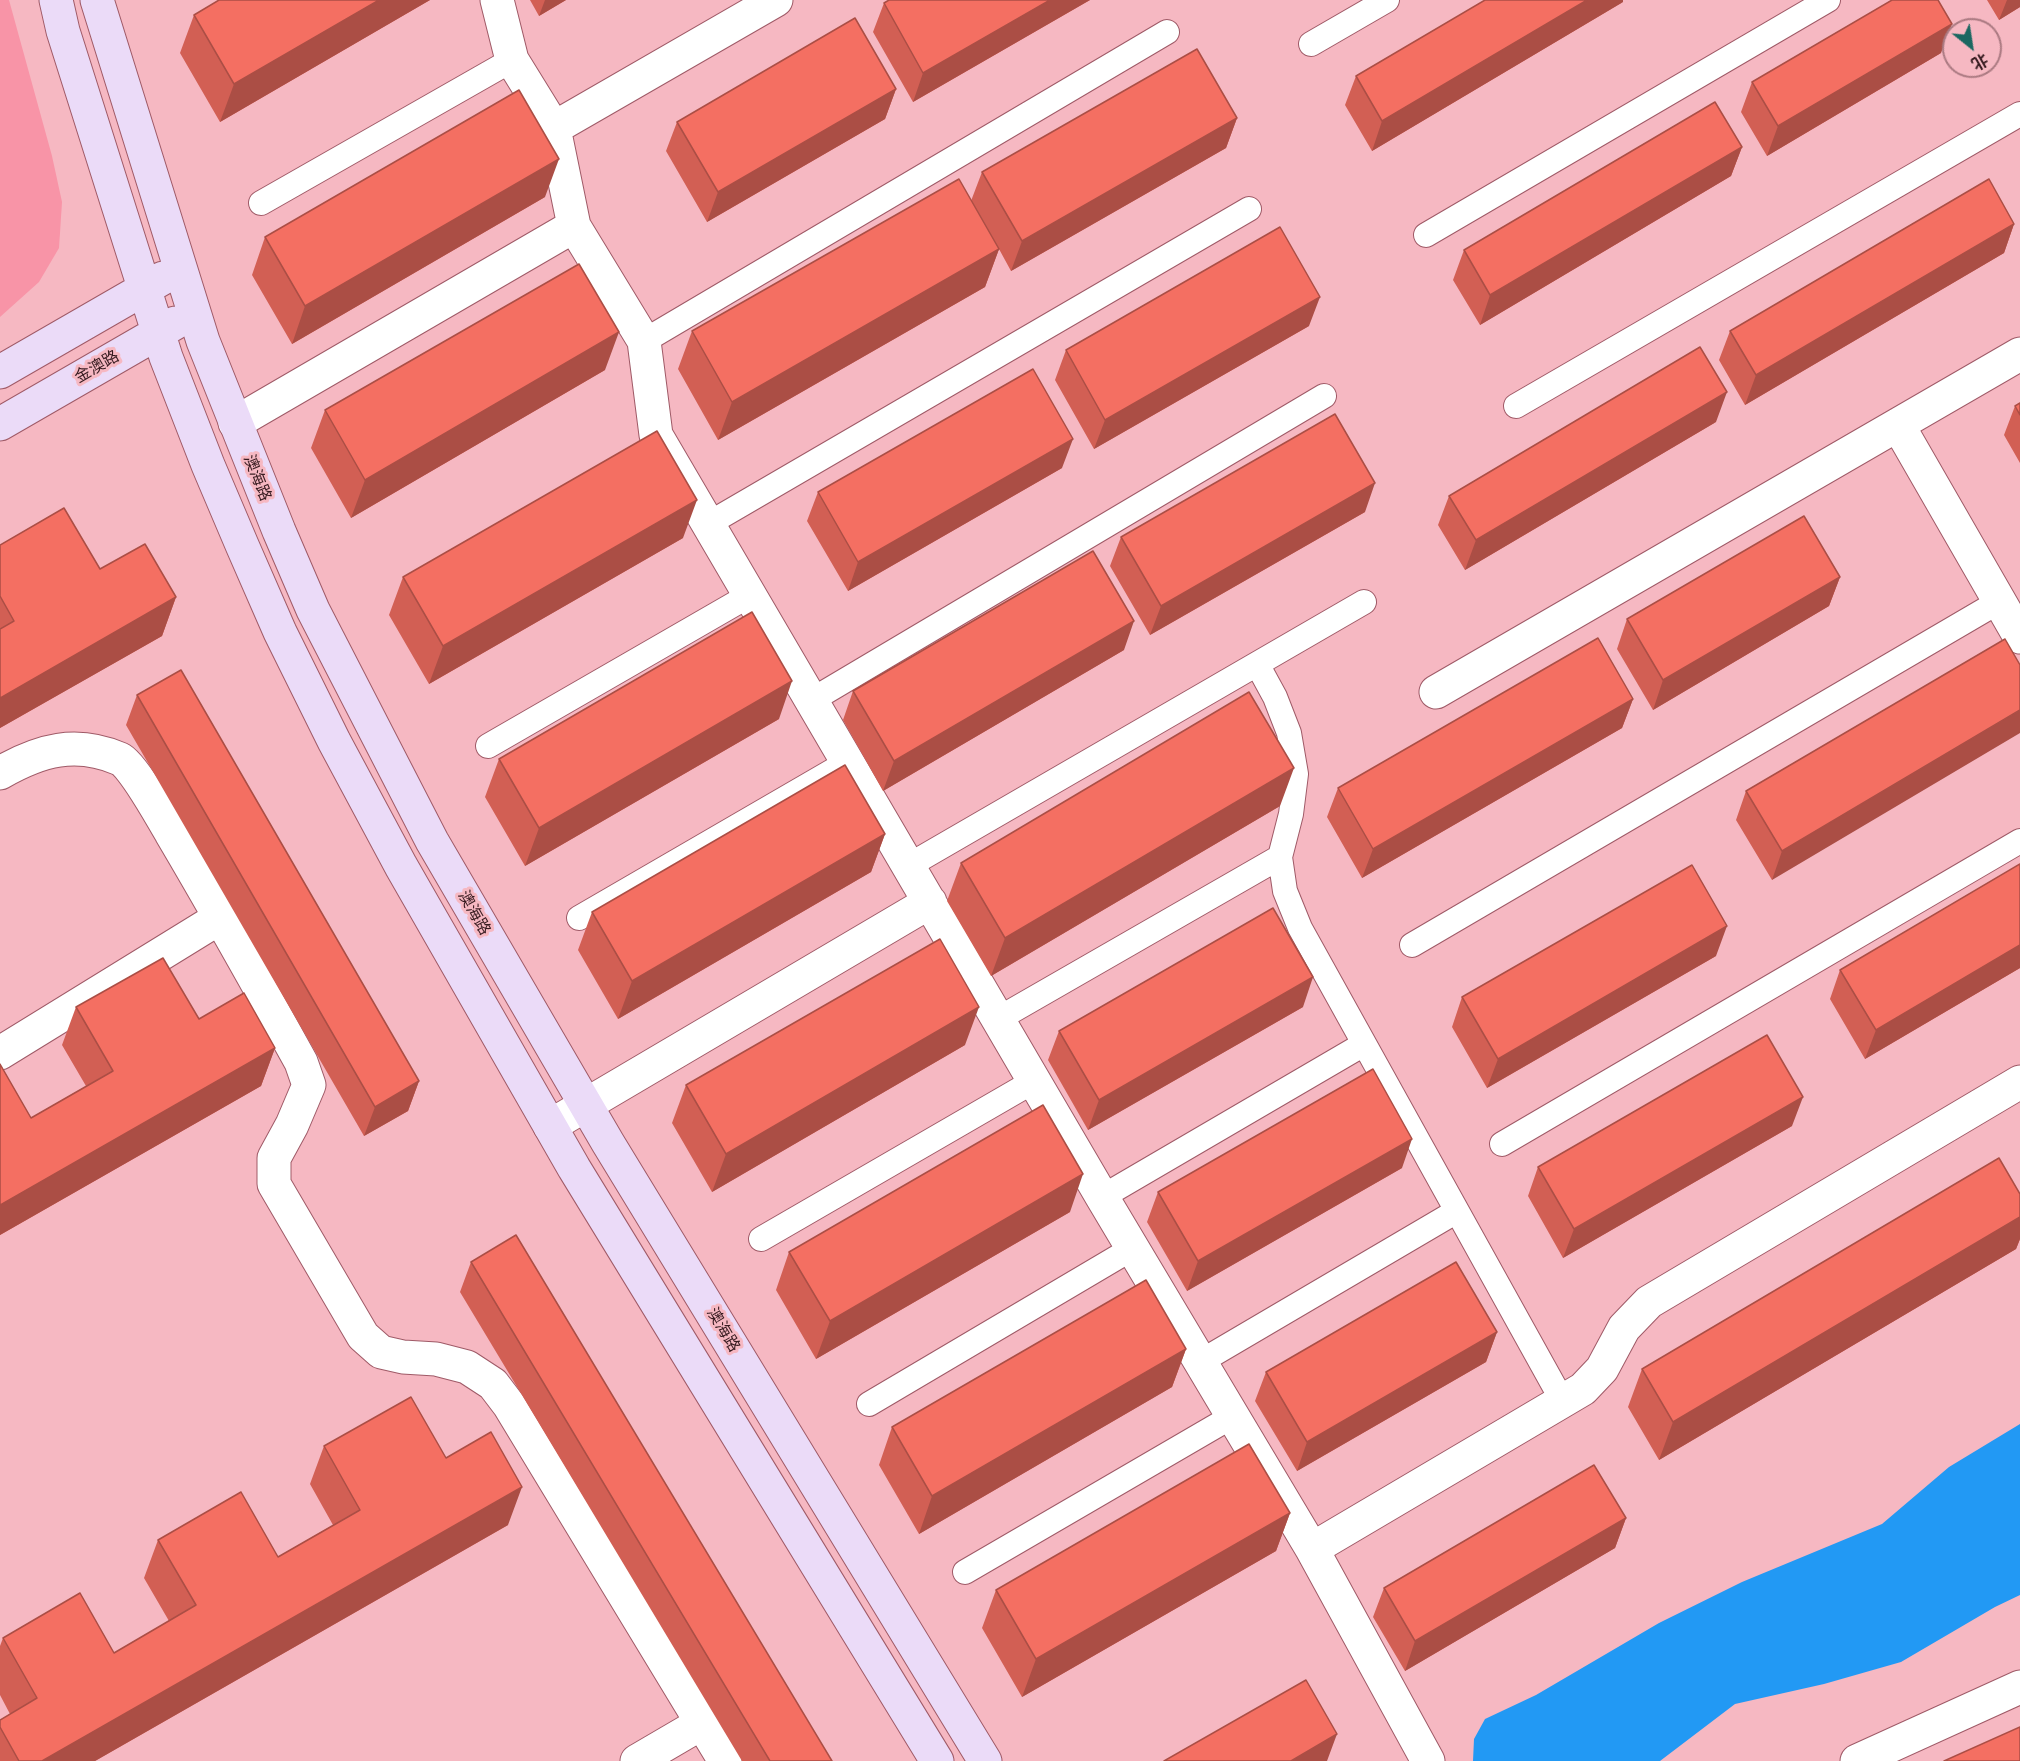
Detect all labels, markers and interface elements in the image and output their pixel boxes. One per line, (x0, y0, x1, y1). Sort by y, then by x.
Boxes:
north arrow (1942, 18, 2002, 78)
text: 北 (1968, 49, 1992, 75)
street label: 金澳路 (71, 347, 123, 387)
street label: 澳海路 (239, 452, 275, 504)
street label: 澳海路 (454, 887, 494, 939)
street label: 澳海路 (702, 1304, 744, 1356)

